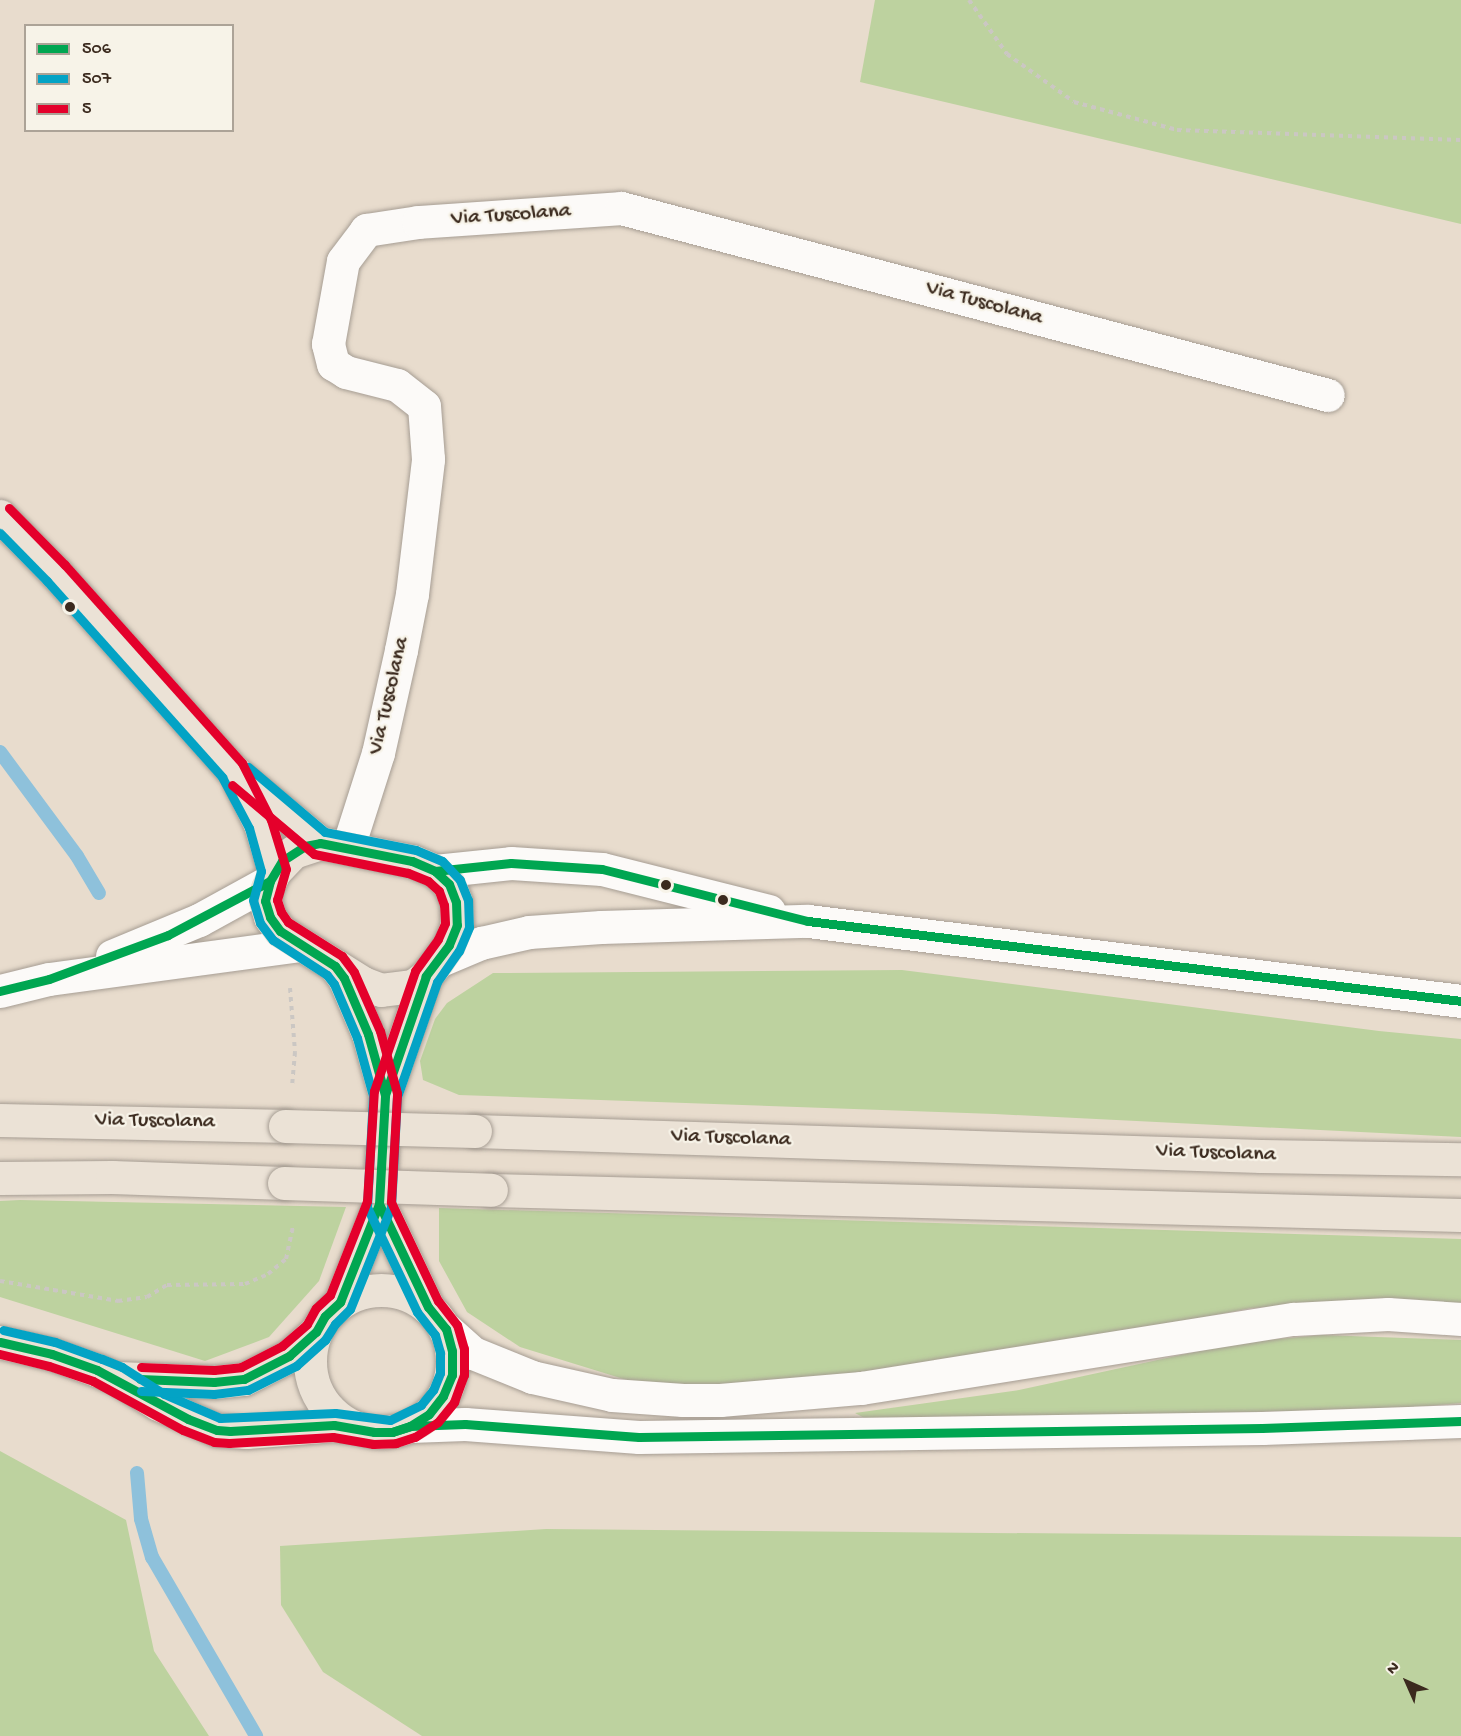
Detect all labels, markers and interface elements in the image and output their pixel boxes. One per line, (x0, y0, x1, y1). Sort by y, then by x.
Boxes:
legend (24, 24, 234, 132)
text: 506 (82, 39, 111, 60)
text: 507 (82, 69, 111, 90)
text: 5 (82, 99, 91, 120)
street label: Via Tuscolana (450, 199, 572, 233)
street label: Via Tuscolana (923, 276, 1045, 332)
unlabelled marker (64, 601, 76, 613)
street label: Via Tuscolana (364, 635, 416, 757)
unlabelled marker (660, 879, 672, 891)
unlabelled marker (717, 894, 729, 906)
street label: Via Tuscolana (95, 1108, 215, 1136)
street label: Via Tuscolana (671, 1124, 791, 1154)
street label: Via Tuscolana (1156, 1139, 1276, 1169)
north arrow (1377, 1652, 1437, 1712)
text: N (1383, 1659, 1404, 1679)

